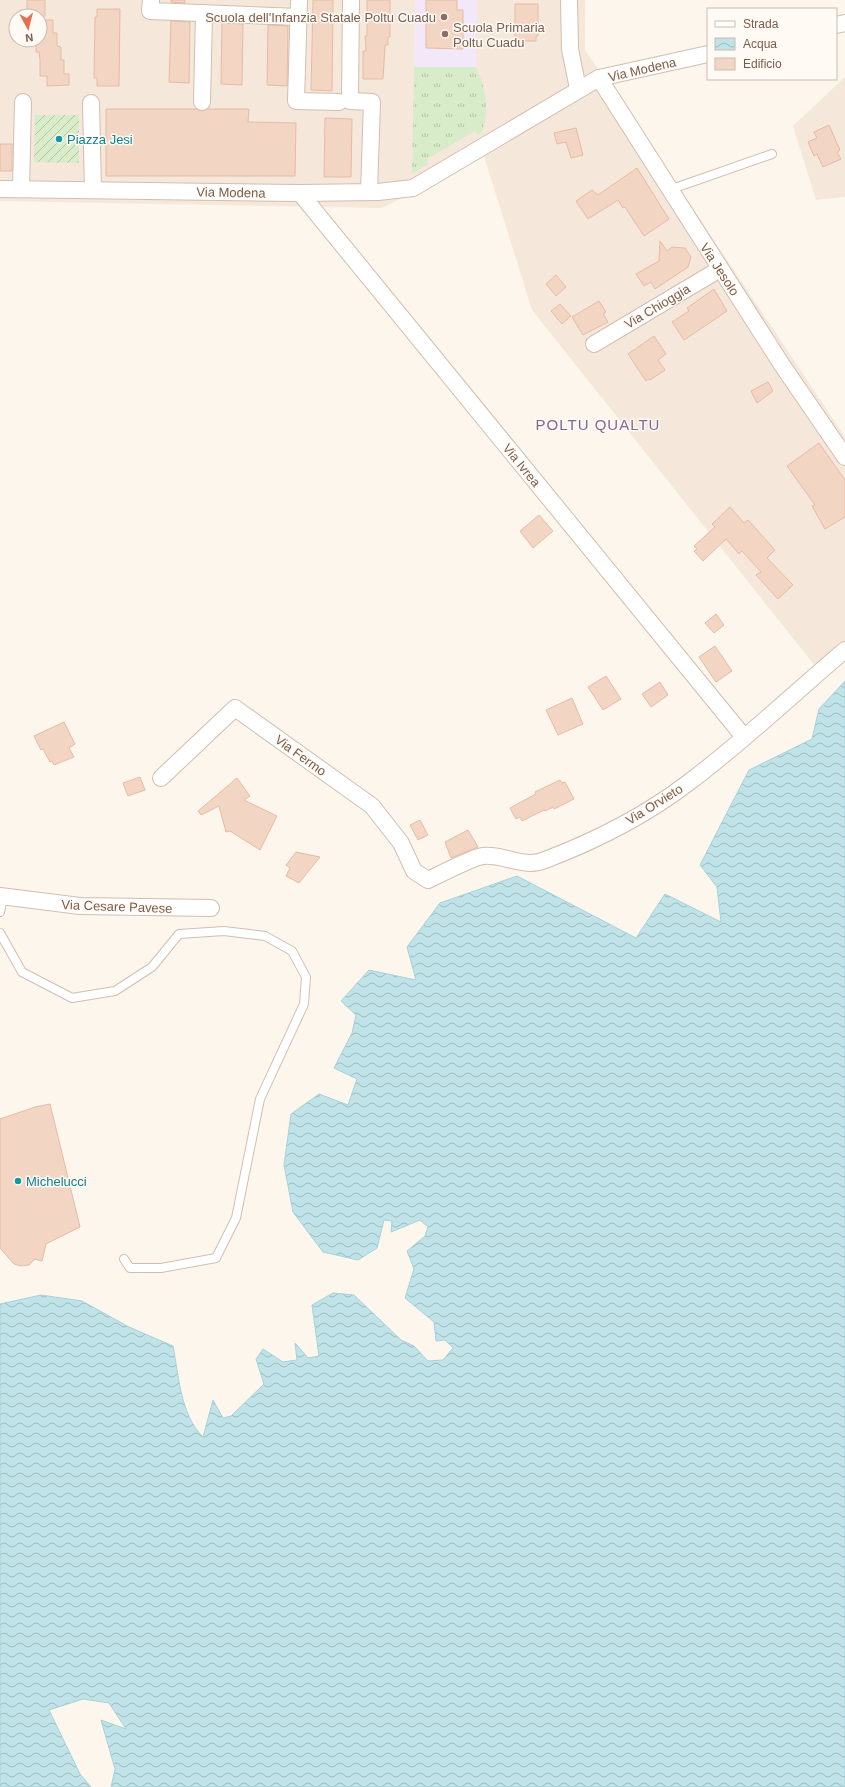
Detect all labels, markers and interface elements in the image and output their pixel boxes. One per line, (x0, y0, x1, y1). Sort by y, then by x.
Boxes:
north arrow (8, 8, 48, 48)
legend (707, 8, 837, 80)
place label: Scuola dell'Infanzia Statale Poltu Cuadu (205, 10, 436, 25)
marker: Scuola dell'Infanzia Statale Poltu Cuadu (439, 12, 449, 22)
text: Strada (743, 17, 779, 31)
place label: Scuola Primaria Poltu Cuadu (453, 20, 546, 50)
marker: Scuola Primaria Poltu Cuadu (440, 29, 450, 39)
text: N (24, 31, 34, 44)
text: Acqua (743, 37, 777, 51)
street label: Via Modena (607, 54, 678, 85)
text: Edificio (743, 57, 782, 71)
place label: Piazza Jesi (67, 132, 133, 147)
marker: Piazza Jesi (54, 134, 64, 144)
street label: Via Modena (196, 184, 266, 201)
street label: Via Jesolo (697, 240, 742, 298)
street label: Via Chioggia (622, 281, 693, 332)
district label: POLTU QUALTU (536, 416, 660, 433)
street label: Via Ivrea (500, 441, 544, 490)
street label: Via Fermo (272, 732, 329, 779)
street label: Via Orvieto (623, 781, 685, 828)
street label: Via Cesare Pavese (61, 897, 173, 916)
place label: Michelucci (26, 1174, 87, 1189)
marker: Michelucci (13, 1176, 23, 1186)

